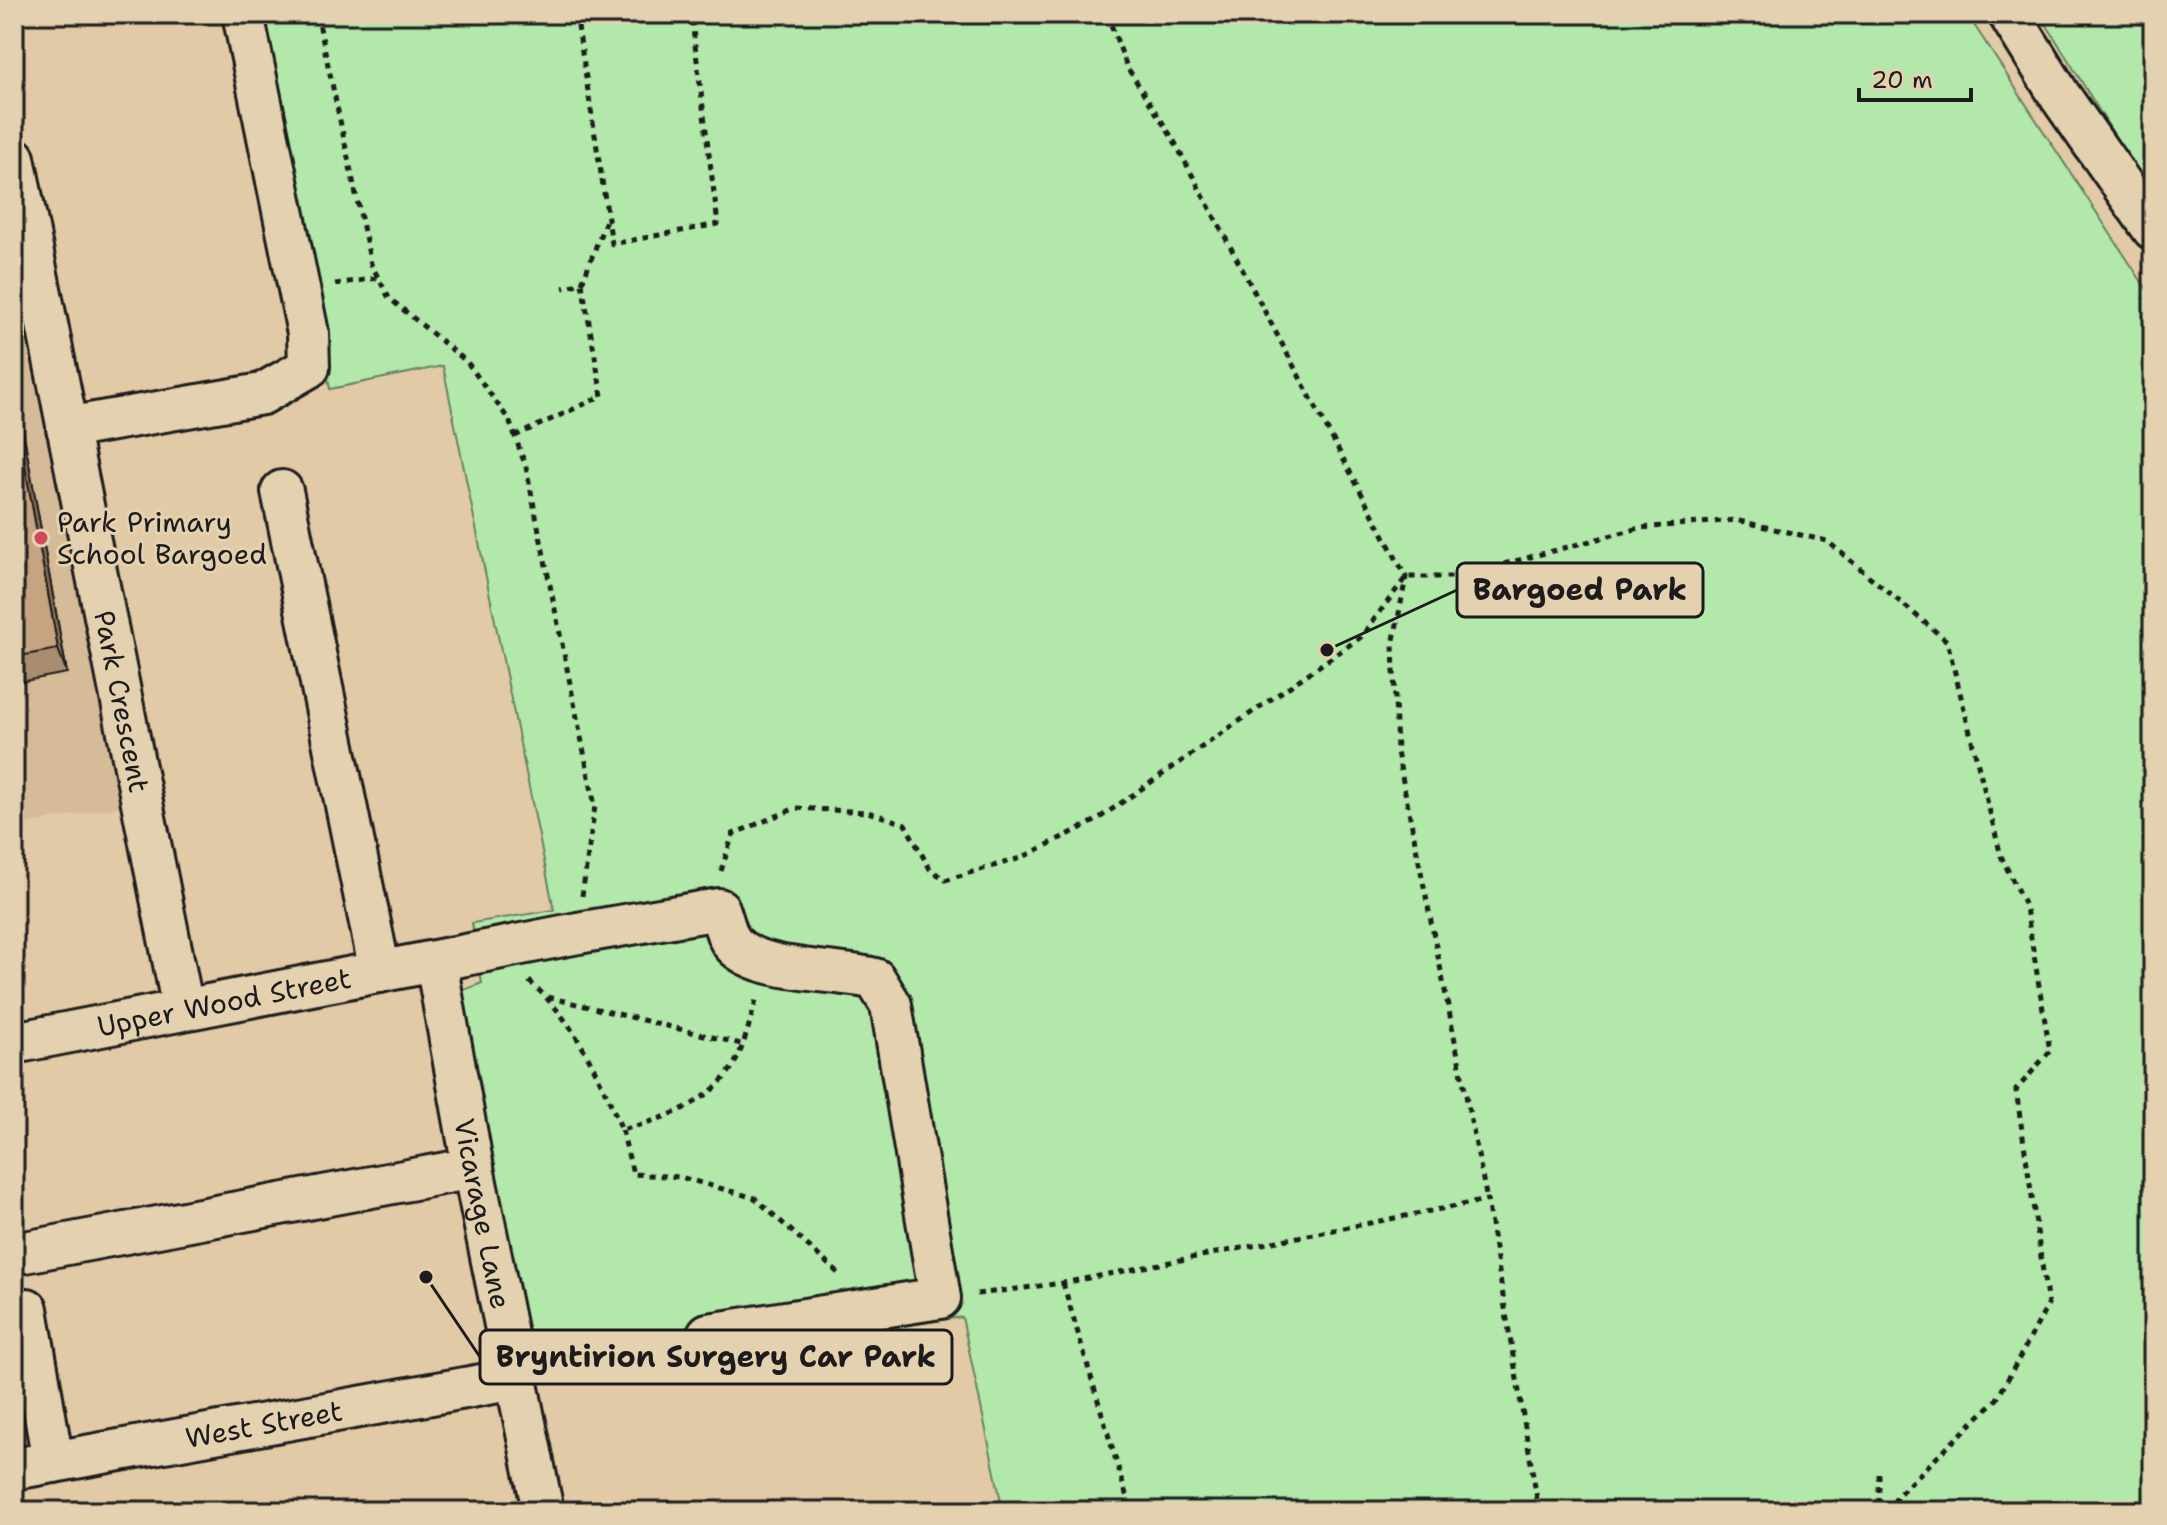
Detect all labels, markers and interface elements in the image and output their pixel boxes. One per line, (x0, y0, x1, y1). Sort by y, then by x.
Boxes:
scale bar (1859, 52, 1971, 102)
text: 20 m (1871, 64, 1933, 96)
place label: Park Primary School Bargoed (57, 503, 267, 573)
marker: Park Primary School Bargoed (32, 529, 50, 547)
callout: Bargoed Park (1457, 563, 1703, 617)
text: Bargoed Park (1473, 569, 1687, 610)
street label: Park Crescent (85, 607, 159, 796)
street label: Upper Wood Street (94, 959, 354, 1045)
street label: Vicarage Lane (445, 1115, 520, 1312)
callout: Bryntirion Surgery Car Park (480, 1330, 952, 1384)
text: Bryntirion Surgery Car Park (496, 1336, 936, 1377)
street label: West Street (182, 1391, 346, 1457)

